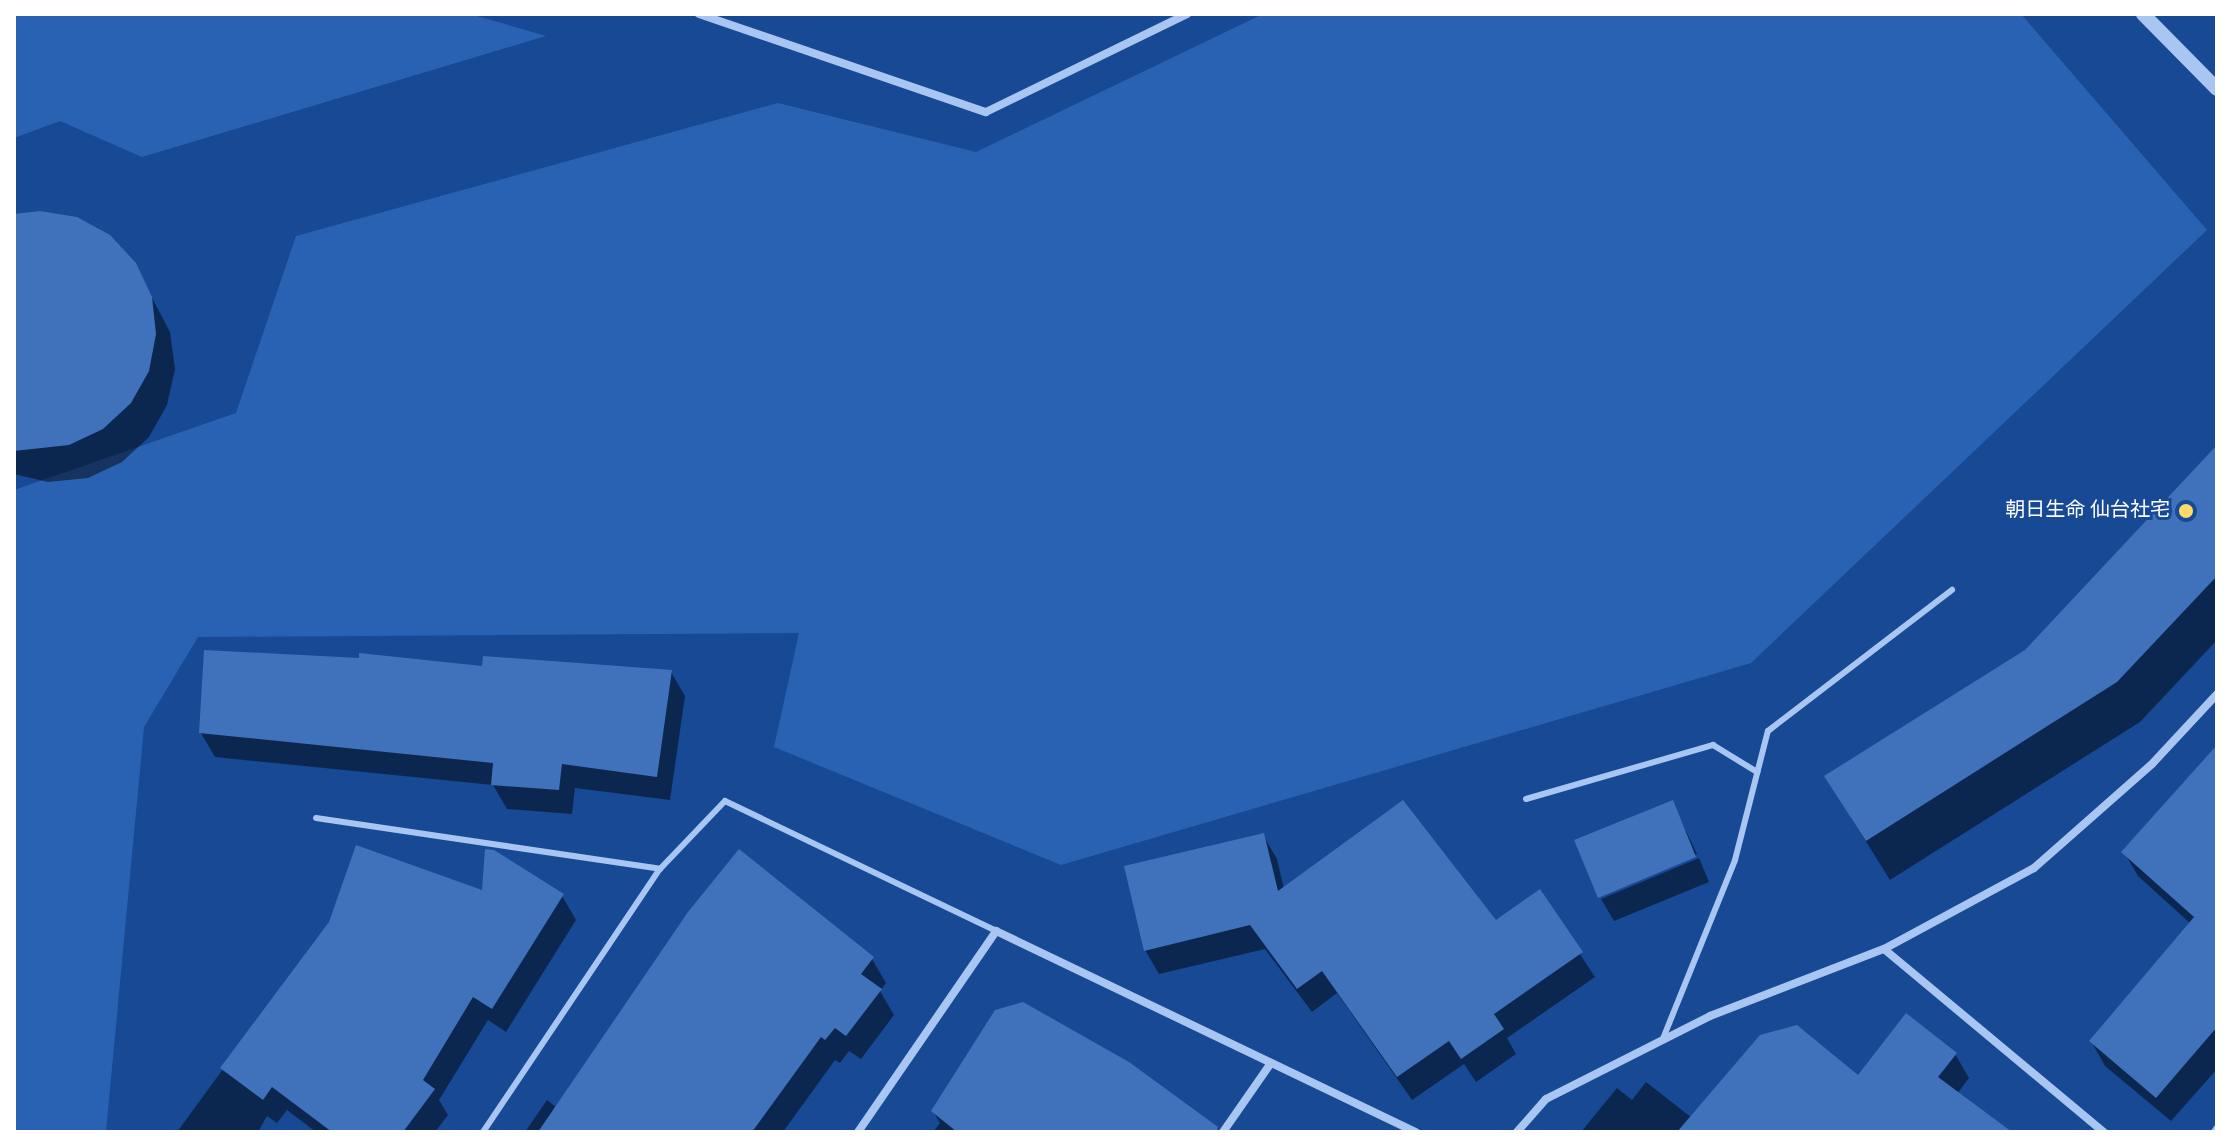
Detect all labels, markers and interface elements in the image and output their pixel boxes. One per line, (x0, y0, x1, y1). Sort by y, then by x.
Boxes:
place label: 朝日生命 仙台社宅 (2005, 499, 2170, 523)
marker: 朝日生命 仙台社宅 (2177, 502, 2195, 520)

